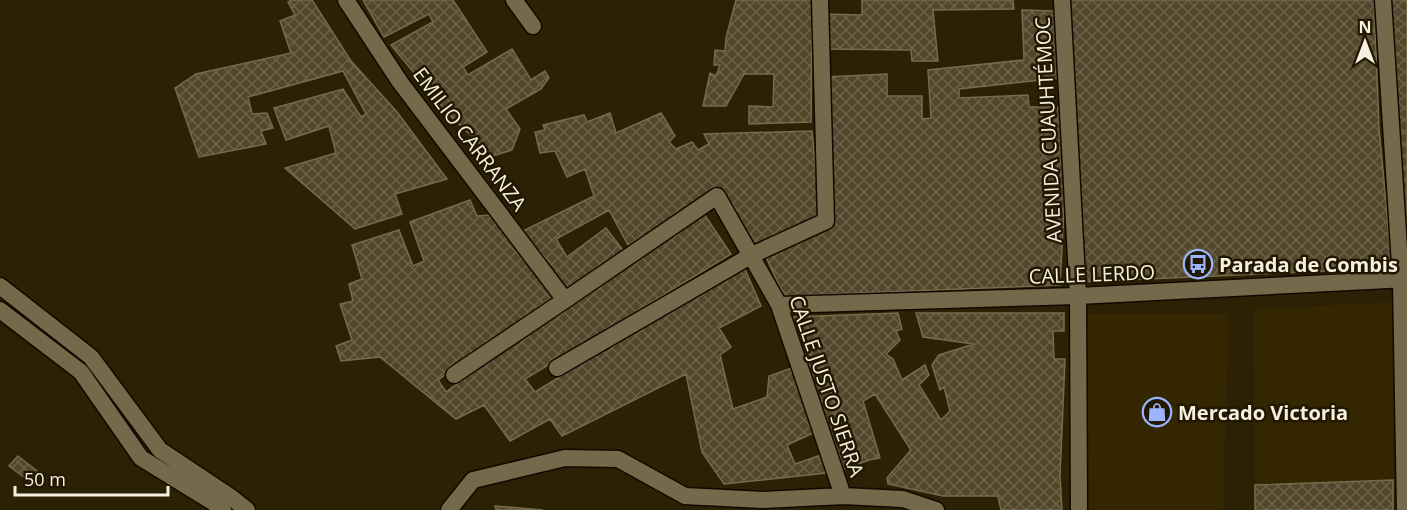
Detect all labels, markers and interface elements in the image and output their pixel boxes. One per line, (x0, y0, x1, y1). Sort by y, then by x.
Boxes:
north arrow (1335, 12, 1395, 72)
street label: AVENIDA CUAUHTÉMOC (1029, 16, 1067, 244)
text: N (1358, 16, 1372, 38)
street label: EMILIO CARRANZA (407, 62, 533, 217)
bus stop icon: Parada de Combis (1182, 248, 1214, 280)
place label: Parada de Combis (1219, 251, 1398, 278)
street label: CALLE LERDO (1028, 258, 1156, 290)
street label: CALLE JUSTO SIERRA (783, 292, 871, 481)
shop icon: Mercado Victoria (1141, 396, 1173, 428)
place label: Mercado Victoria (1178, 399, 1348, 426)
scale bar (15, 459, 168, 497)
text: 50 m (24, 467, 66, 491)

